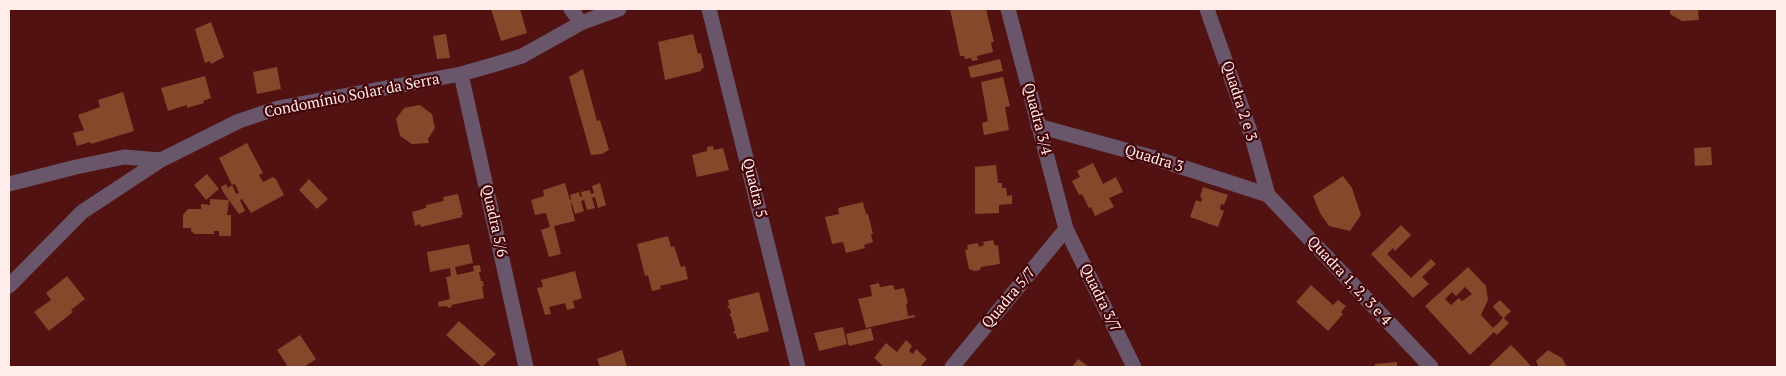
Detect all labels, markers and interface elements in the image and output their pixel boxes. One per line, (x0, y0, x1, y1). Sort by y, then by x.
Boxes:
street label: Quadra 2 e 3 (1218, 59, 1260, 143)
street label: Condomínio Solar da Serra (263, 70, 441, 122)
street label: Quadra 3/4 (1019, 81, 1055, 157)
street label: Quadra 3 (1122, 142, 1186, 176)
street label: Quadra 5 (738, 156, 770, 220)
street label: Quadra 5/6 (477, 183, 511, 259)
street label: Quadra 1, 2, 3 e 4 (1303, 233, 1395, 329)
street label: Quadra 3/7 (1076, 261, 1124, 335)
street label: Quadra 5/7 (978, 264, 1040, 332)

